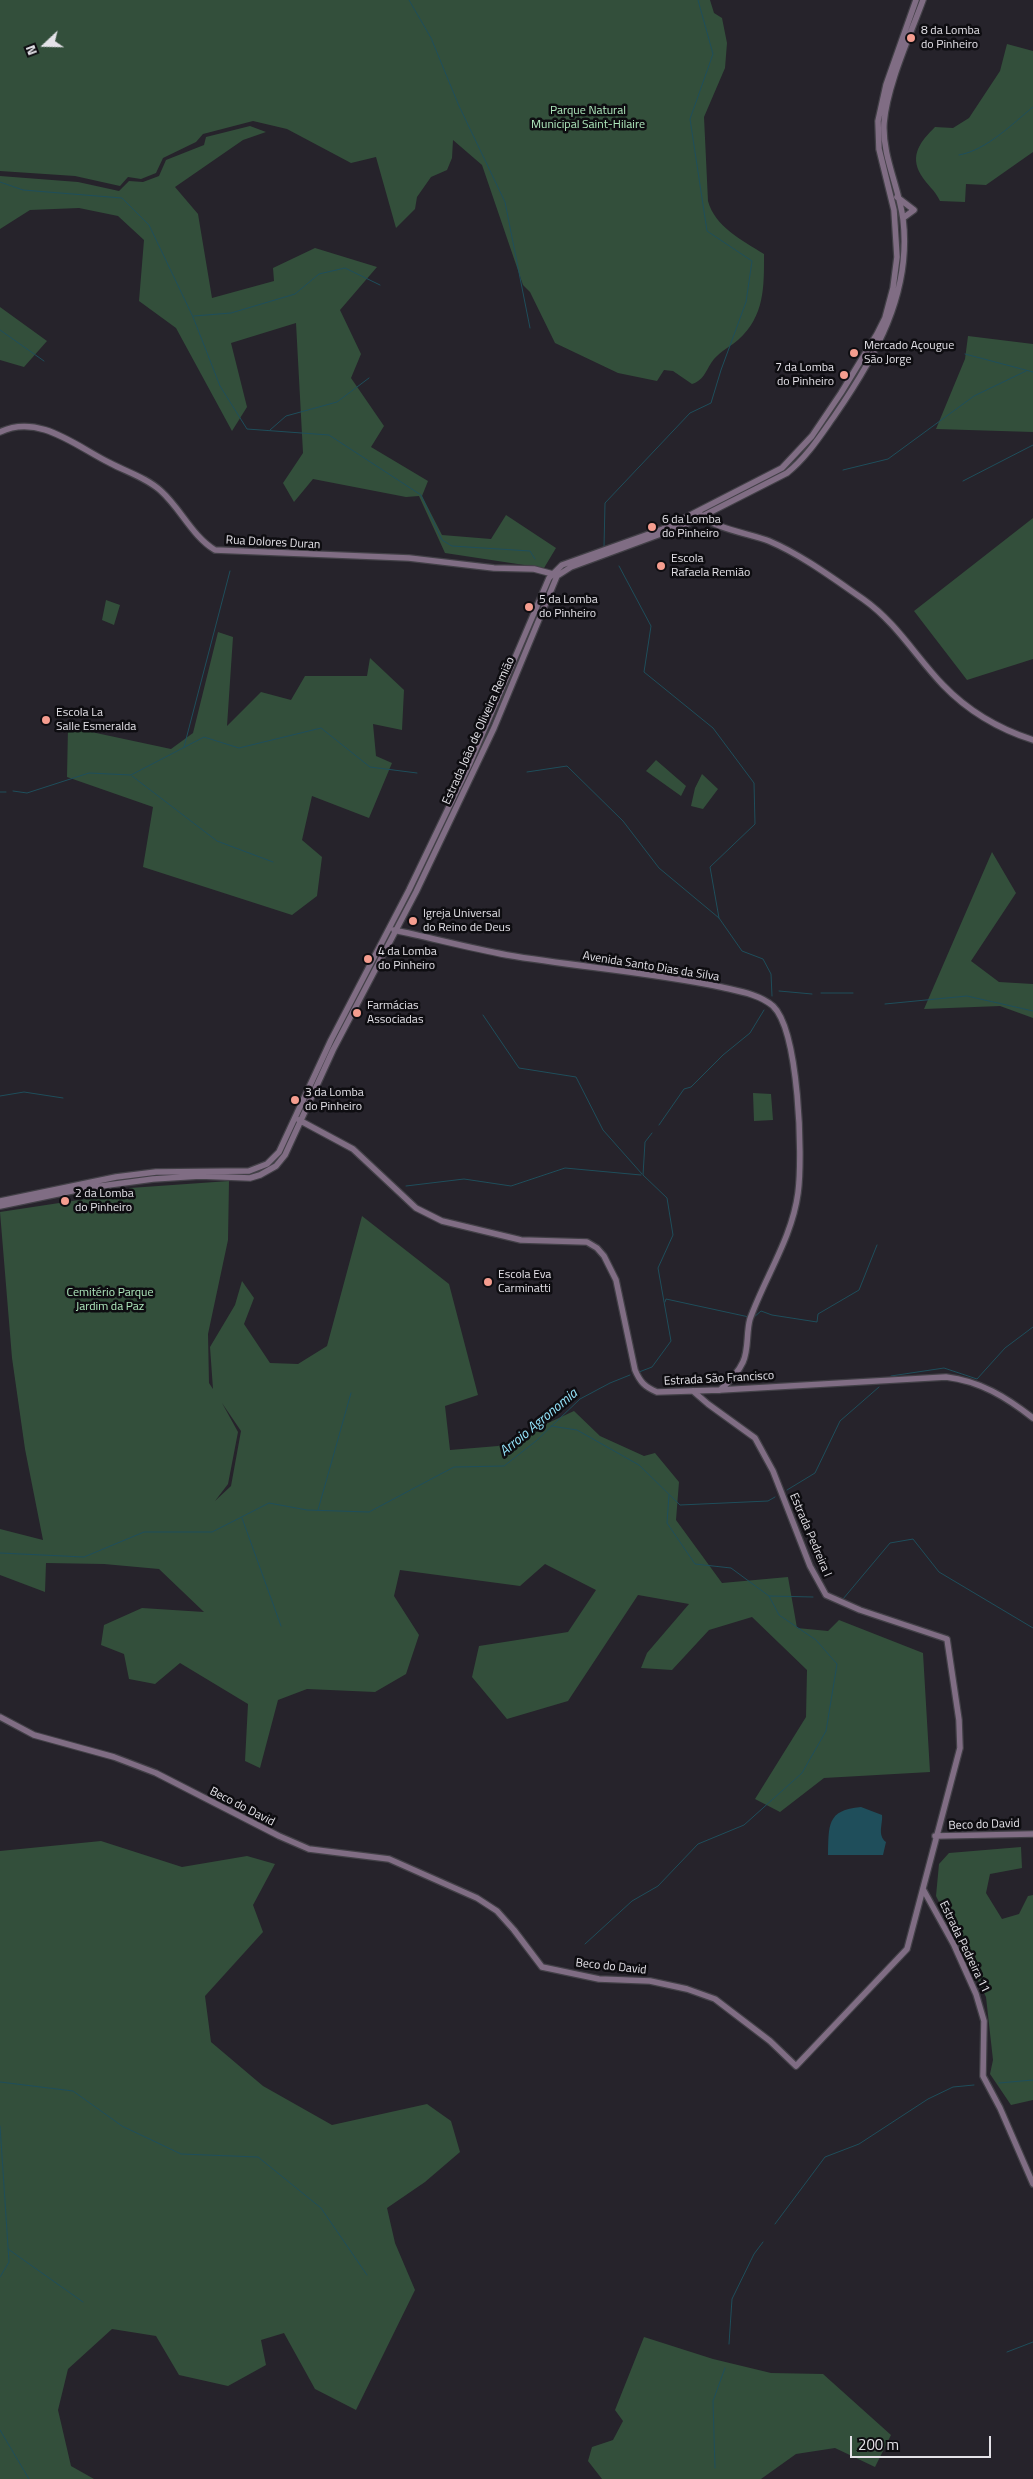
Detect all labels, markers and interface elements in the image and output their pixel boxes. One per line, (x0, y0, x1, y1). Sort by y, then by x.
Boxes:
north arrow (20, 20, 70, 70)
place label: 8 da Lomba do Pinheiro (921, 24, 980, 52)
marker: 8 da Lomba do Pinheiro (905, 32, 917, 44)
text: N (19, 42, 42, 59)
park label: Parque Natural Municipal Saint-Hilaire (531, 104, 645, 132)
place label: Mercado Açougue São Jorge (864, 339, 954, 367)
marker: Mercado Açougue São Jorge (848, 347, 860, 359)
place label: 7 da Lomba do Pinheiro (775, 361, 834, 389)
marker: 7 da Lomba do Pinheiro (838, 369, 850, 381)
place label: 6 da Lomba do Pinheiro (662, 513, 721, 541)
marker: 6 da Lomba do Pinheiro (646, 521, 658, 533)
street label: Rua Dolores Duran (225, 533, 321, 553)
place label: Escola Rafaela Remião (671, 552, 750, 580)
marker: Escola Rafaela Remião (655, 560, 667, 572)
place label: 5 da Lomba do Pinheiro (539, 593, 598, 621)
marker: 5 da Lomba do Pinheiro (523, 601, 535, 613)
street label: Estrada João de Oliveira Remião (440, 655, 518, 807)
place label: Escola La Salle Esmeralda (56, 706, 136, 734)
marker: Escola La Salle Esmeralda (40, 714, 52, 726)
place label: Igreja Universal do Reino de Deus (423, 907, 511, 935)
marker: Igreja Universal do Reino de Deus (407, 915, 419, 927)
place label: 4 da Lomba do Pinheiro (378, 945, 437, 973)
street label: Avenida Santo Dias da Silva (582, 949, 720, 985)
marker: 4 da Lomba do Pinheiro (362, 953, 374, 965)
place label: Farmácias Associadas (367, 999, 423, 1027)
marker: Farmácias Associadas (351, 1007, 363, 1019)
place label: 3 da Lomba do Pinheiro (305, 1086, 364, 1114)
marker: 3 da Lomba do Pinheiro (289, 1094, 301, 1106)
place label: 2 da Lomba do Pinheiro (75, 1187, 134, 1215)
marker: 2 da Lomba do Pinheiro (59, 1195, 71, 1207)
place label: Escola Eva Carminatti (498, 1268, 551, 1296)
marker: Escola Eva Carminatti (482, 1276, 494, 1288)
park label: Cemitério Parque Jardim da Paz (67, 1286, 153, 1314)
street label: Estrada São Francisco (663, 1369, 775, 1389)
water label: Arroio Agronomia (497, 1386, 581, 1460)
street label: Estrada Pedreira I (786, 1491, 834, 1579)
street label: Beco do David (207, 1784, 277, 1830)
street label: Beco do David (948, 1817, 1020, 1833)
street label: Estrada Pedreira 11 (936, 1899, 992, 1995)
street label: Beco do David (575, 1956, 647, 1978)
scale bar (853, 2426, 994, 2458)
text: 200 m (858, 2433, 899, 2456)

